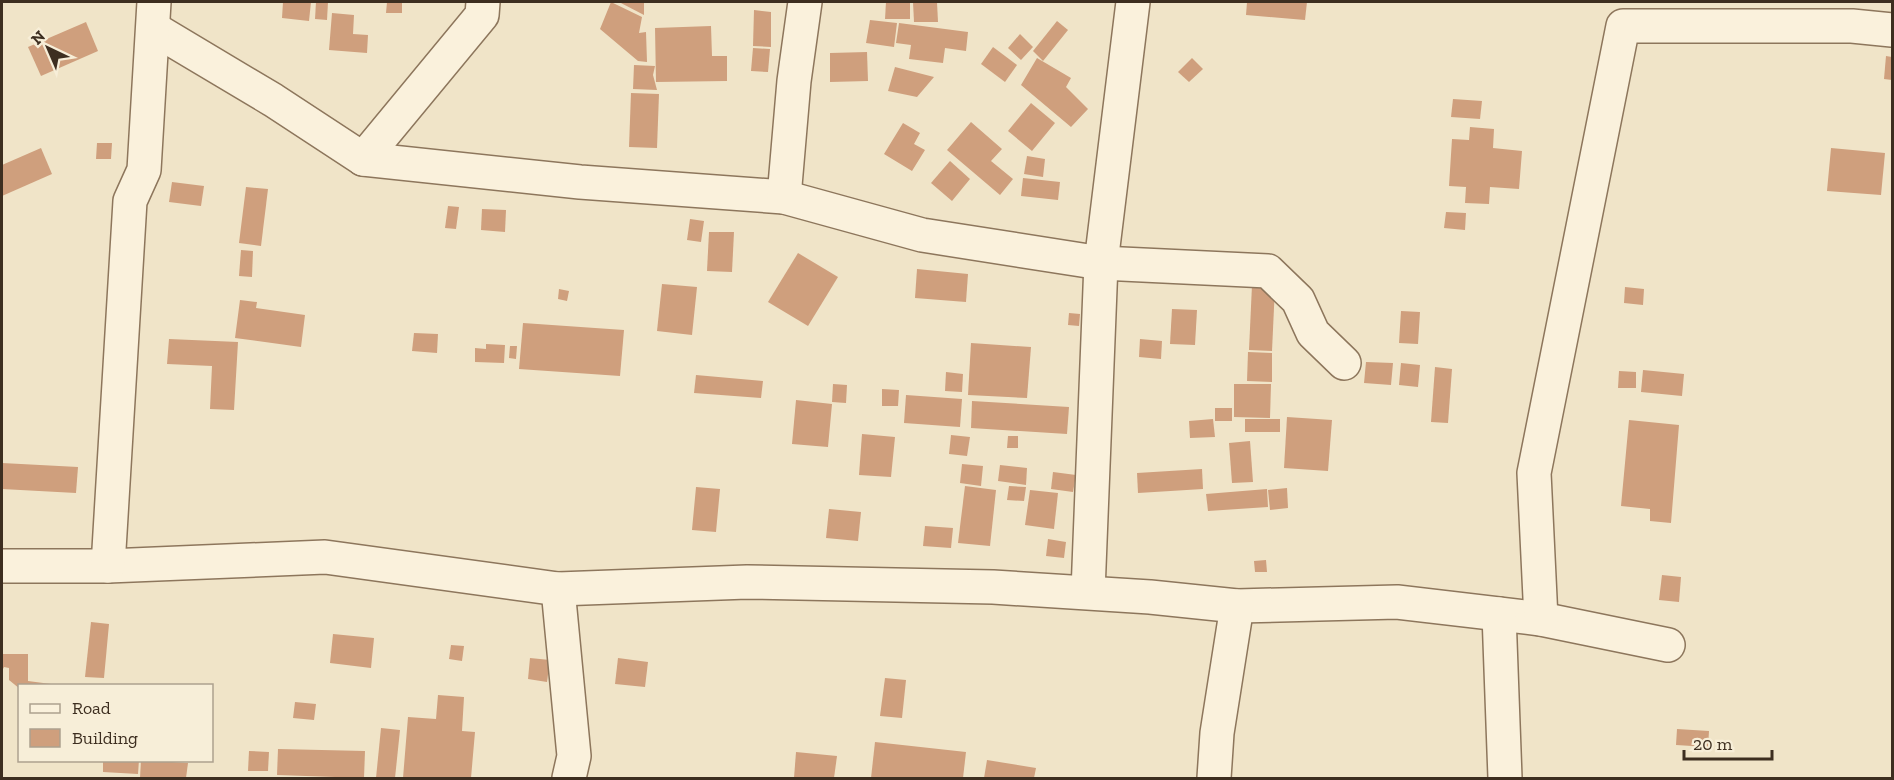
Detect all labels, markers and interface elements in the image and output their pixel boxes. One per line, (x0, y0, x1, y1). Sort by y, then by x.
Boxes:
north arrow (18, 18, 78, 78)
text: N (27, 27, 49, 49)
legend (18, 684, 213, 762)
text: Road (72, 697, 111, 719)
scale bar (1684, 723, 1772, 761)
text: Building (72, 727, 138, 749)
text: 20 m (1693, 733, 1733, 755)

